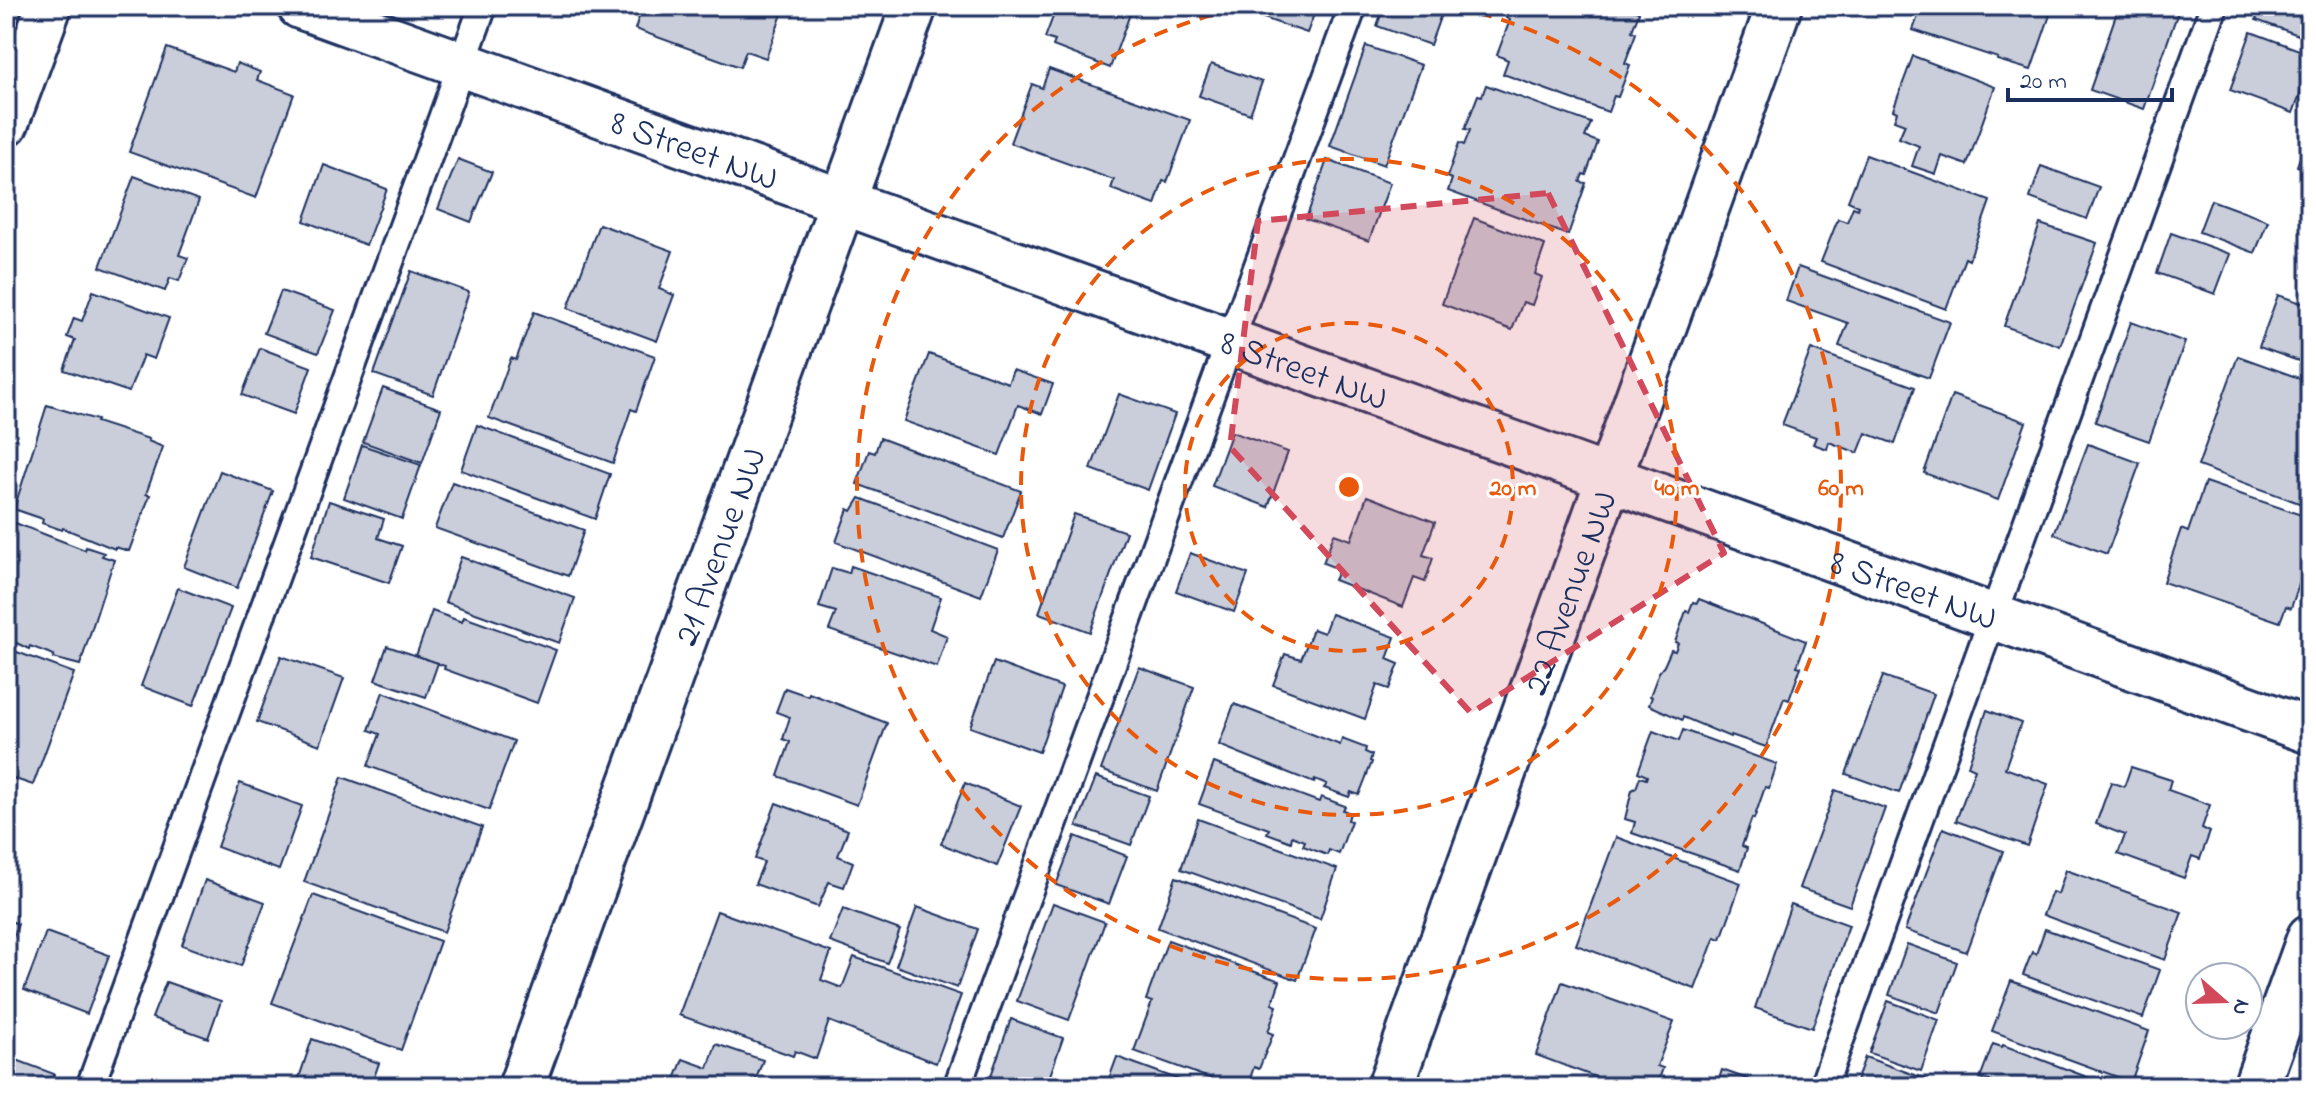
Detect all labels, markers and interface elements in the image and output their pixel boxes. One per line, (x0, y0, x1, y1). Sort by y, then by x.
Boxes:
scale bar (2008, 52, 2172, 102)
text: 20 m (2020, 65, 2067, 100)
street label: 8 Street NW (602, 98, 785, 207)
street label: 8 Street NW (1212, 318, 1394, 427)
street label: 21 Avenue NW (662, 441, 782, 654)
text: 20 m (1489, 472, 1537, 507)
text: 40 m (1655, 472, 1700, 507)
text: 60 m (1818, 472, 1864, 507)
centre of rings (1335, 473, 1363, 501)
street label: 22 Avenue NW (1511, 484, 1633, 703)
street label: 8 Street NW (1822, 538, 2004, 647)
north arrow (2184, 961, 2264, 1041)
text: N (2222, 994, 2258, 1019)

